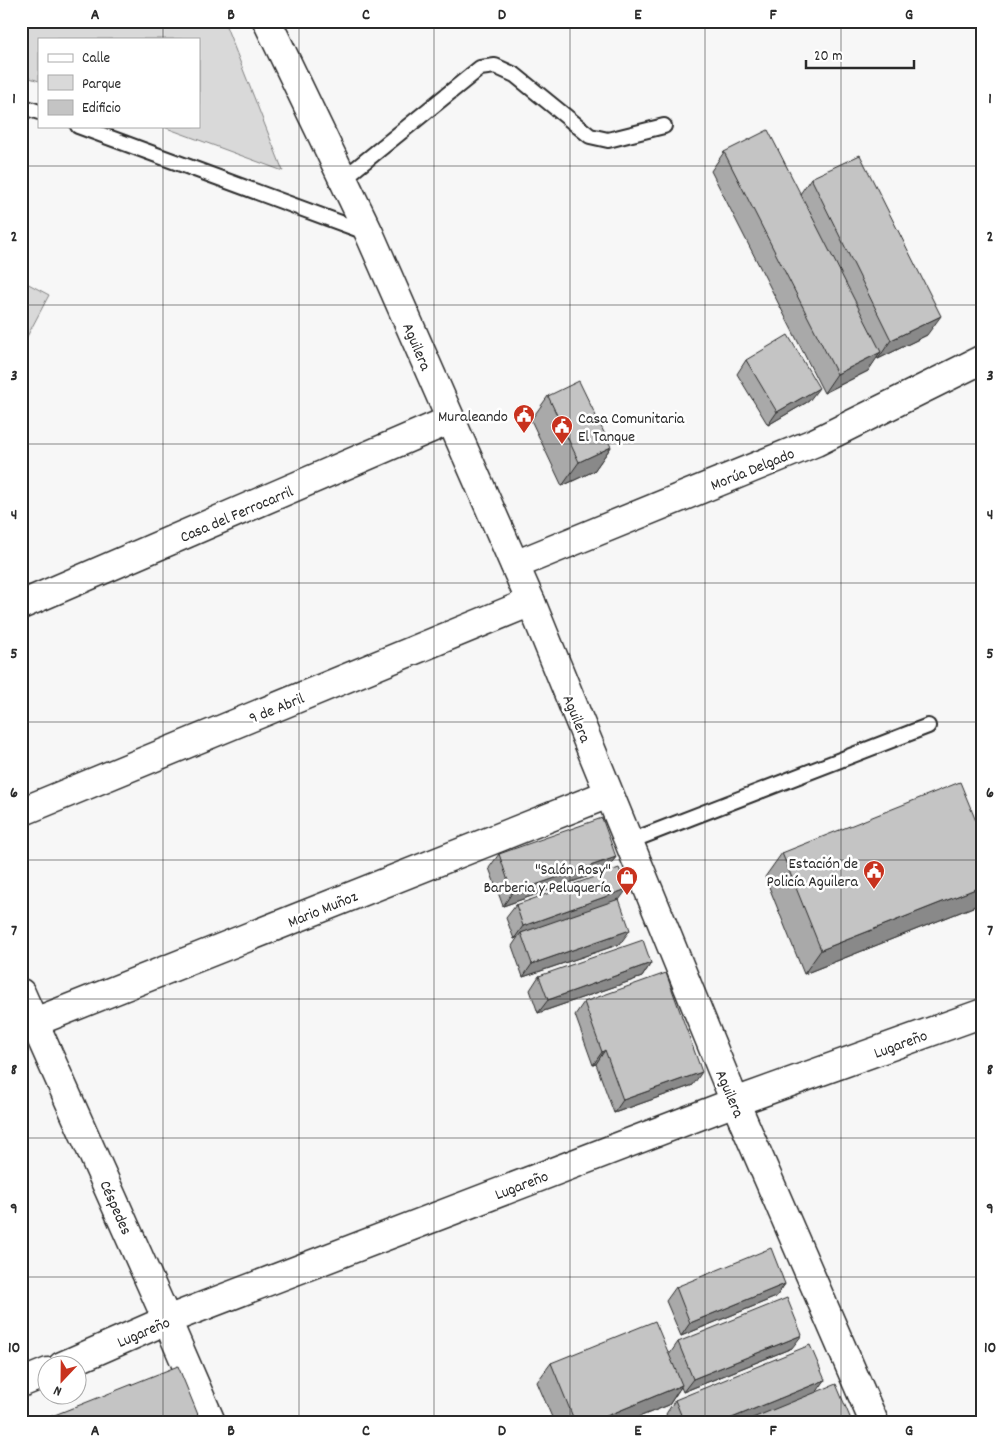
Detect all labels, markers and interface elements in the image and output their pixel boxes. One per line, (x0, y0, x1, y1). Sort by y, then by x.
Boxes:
text: A (91, 4, 100, 27)
text: B (227, 4, 235, 27)
text: C (362, 4, 370, 27)
text: D (498, 4, 507, 27)
text: E (634, 4, 642, 27)
text: F (769, 4, 777, 27)
text: G (905, 4, 913, 27)
legend (38, 38, 200, 128)
scale bar (806, 38, 914, 70)
text: 20 m (814, 46, 842, 68)
text: Calle (82, 48, 111, 70)
text: Parque (82, 74, 122, 96)
text: 1 (12, 88, 16, 111)
text: 1 (988, 88, 992, 111)
text: Edificio (82, 98, 121, 120)
text: 2 (11, 226, 18, 249)
text: 2 (987, 226, 994, 249)
street label: Aguilera (395, 320, 436, 375)
text: 3 (10, 365, 18, 388)
text: 3 (986, 365, 994, 388)
public building icon: Muraleando (512, 403, 536, 434)
place label: Muraleando (438, 406, 508, 429)
place label: Casa Comunitaria El Tanque (578, 408, 685, 449)
public building icon: Casa Comunitaria El Tanque (550, 414, 574, 445)
street label: Morúa Delgado (707, 443, 798, 498)
street label: Casa del Ferrocarril (177, 481, 297, 550)
text: 4 (11, 504, 17, 527)
text: 4 (987, 504, 993, 527)
text: 5 (10, 643, 18, 666)
text: 5 (986, 643, 994, 666)
street label: 9 de Abril (246, 688, 308, 731)
street label: Aguilera (556, 692, 596, 747)
text: 6 (10, 782, 18, 805)
text: 6 (986, 782, 994, 805)
place label: Estación de Policía Aguilera (766, 853, 858, 894)
place label: "Salón Rosy" Barberia y Peluquería (483, 859, 611, 900)
public building icon: Estación de Policía Aguilera (862, 859, 886, 890)
shop icon: "Salón Rosy" Barberia y Peluquería (615, 865, 639, 896)
street label: Mario Muñoz (285, 886, 361, 935)
text: 7 (11, 920, 17, 943)
text: 7 (987, 920, 993, 943)
street label: Lugareño (871, 1025, 931, 1066)
text: 8 (11, 1059, 18, 1082)
text: 8 (987, 1059, 994, 1082)
street label: Aguilera (708, 1067, 749, 1122)
street label: Lugareño (492, 1166, 552, 1207)
street label: Céspedes (93, 1177, 137, 1239)
text: 9 (10, 1198, 18, 1221)
text: 9 (986, 1198, 994, 1221)
street label: Lugareño (114, 1312, 174, 1355)
text: 10 (8, 1337, 20, 1360)
text: 10 (984, 1337, 996, 1360)
north arrow (38, 1356, 88, 1406)
text: N (51, 1380, 65, 1401)
text: A (91, 1420, 100, 1443)
text: B (227, 1420, 235, 1443)
text: C (362, 1420, 370, 1443)
text: D (498, 1420, 507, 1443)
text: E (634, 1420, 642, 1443)
text: F (769, 1420, 777, 1443)
text: G (905, 1420, 913, 1443)

